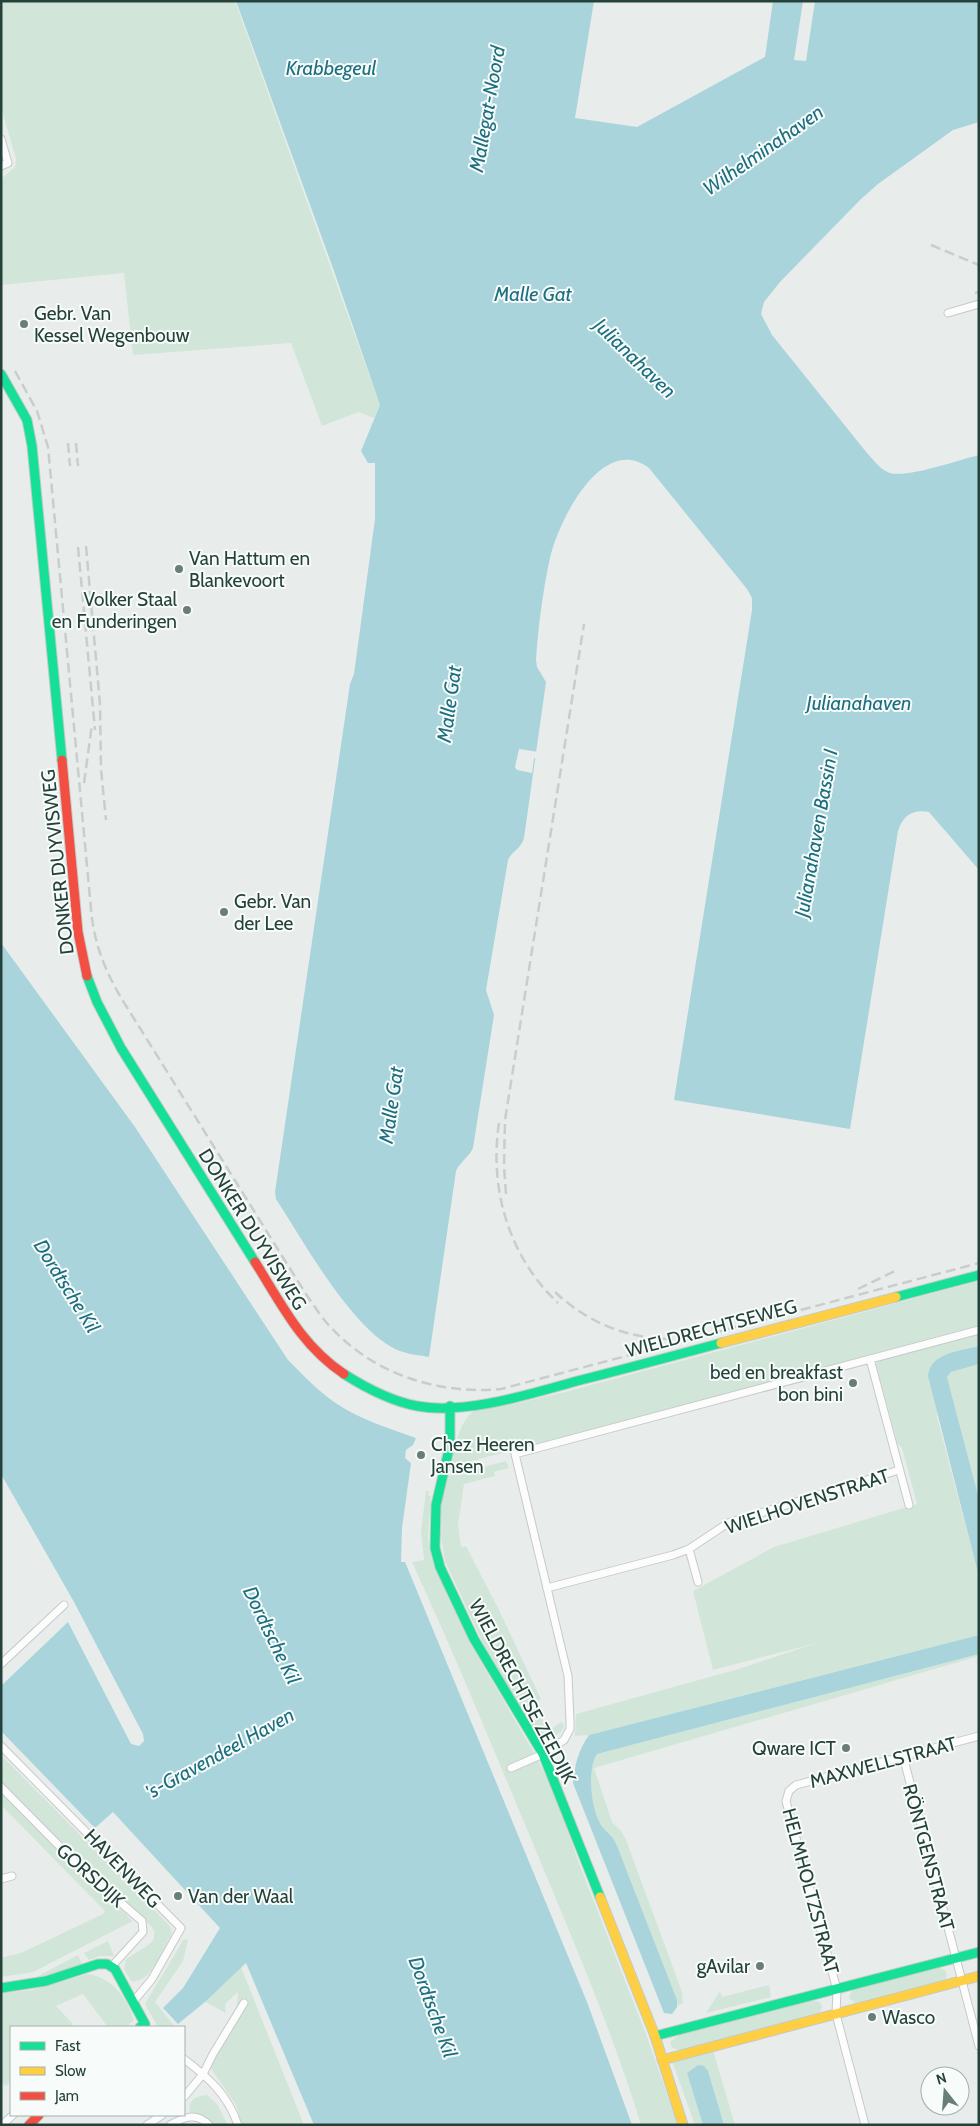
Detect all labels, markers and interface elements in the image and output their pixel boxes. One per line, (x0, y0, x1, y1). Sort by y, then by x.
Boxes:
water label: Mallegat-Noord (464, 43, 510, 175)
water label: Krabbegeul (286, 56, 377, 80)
water label: Wilhelminahaven (698, 100, 828, 200)
water label: Malle Gat (493, 282, 573, 306)
place label: Gebr. Van Kessel Wegenbouw (34, 302, 190, 347)
water label: Julianahaven (588, 312, 681, 403)
marker: Gebr. Van Kessel Wegenbouw (18, 318, 30, 330)
place label: Van Hattum en Blankevoort (189, 547, 310, 592)
marker: Van Hattum en Blankevoort (173, 563, 185, 575)
place label: Volker Staal en Funderingen (52, 588, 178, 633)
marker: Volker Staal en Funderingen (181, 604, 193, 616)
water label: Malle Gat (432, 663, 466, 745)
water label: Julianahaven (805, 691, 911, 715)
water label: Julianahaven Bassin I (789, 747, 843, 921)
street label: DONKER DUYVISWEG (36, 768, 79, 956)
place label: Gebr. Van der Lee (234, 890, 311, 935)
marker: Gebr. Van der Lee (218, 906, 230, 918)
water label: Malle Gat (374, 1064, 408, 1146)
street label: DONKER DUYVISWEG (194, 1144, 312, 1314)
water label: Dordtsche Kil (29, 1235, 105, 1337)
street label: WIELDRECHTSEWEG (623, 1295, 799, 1362)
place label: bed en breakfast bon bini (710, 1361, 844, 1406)
marker: bed en breakfast bon bini (847, 1377, 859, 1389)
place label: Chez Heeren Jansen (430, 1433, 535, 1478)
marker: Chez Heeren Jansen (415, 1449, 427, 1461)
street label: WIELHOVENSTRAAT (722, 1464, 892, 1539)
water label: Dordtsche Kil (238, 1582, 306, 1688)
street label: WIELDRECHTSE ZEEDIJK (464, 1595, 581, 1787)
water label: 's-Gravendeel Haven (142, 1702, 298, 1804)
street label: MAXWELLSTRAAT (807, 1732, 959, 1793)
place label: Qware ICT (752, 1737, 836, 1760)
marker: Qware ICT (840, 1742, 852, 1754)
street label: RÖNTGENSTRAAT (898, 1781, 959, 1933)
street label: HELMHOLTZSTRAAT (777, 1806, 844, 1977)
street label: HAVENWEG (79, 1824, 166, 1913)
street label: GORSDIJK (52, 1839, 130, 1912)
place label: Van der Waal (188, 1885, 294, 1908)
marker: Van der Waal (172, 1890, 184, 1902)
water label: Dordtsche Kil (404, 1953, 462, 2061)
place label: gAvilar (697, 1955, 750, 1978)
marker: gAvilar (754, 1960, 766, 1972)
place label: Wasco (882, 2006, 935, 2029)
marker: Wasco (866, 2011, 878, 2023)
legend (10, 2026, 185, 2116)
text: Fast (55, 2037, 80, 2055)
text: Slow (55, 2062, 86, 2080)
north arrow (920, 2066, 970, 2116)
text: N (934, 2069, 949, 2089)
text: Jam (54, 2087, 79, 2105)

